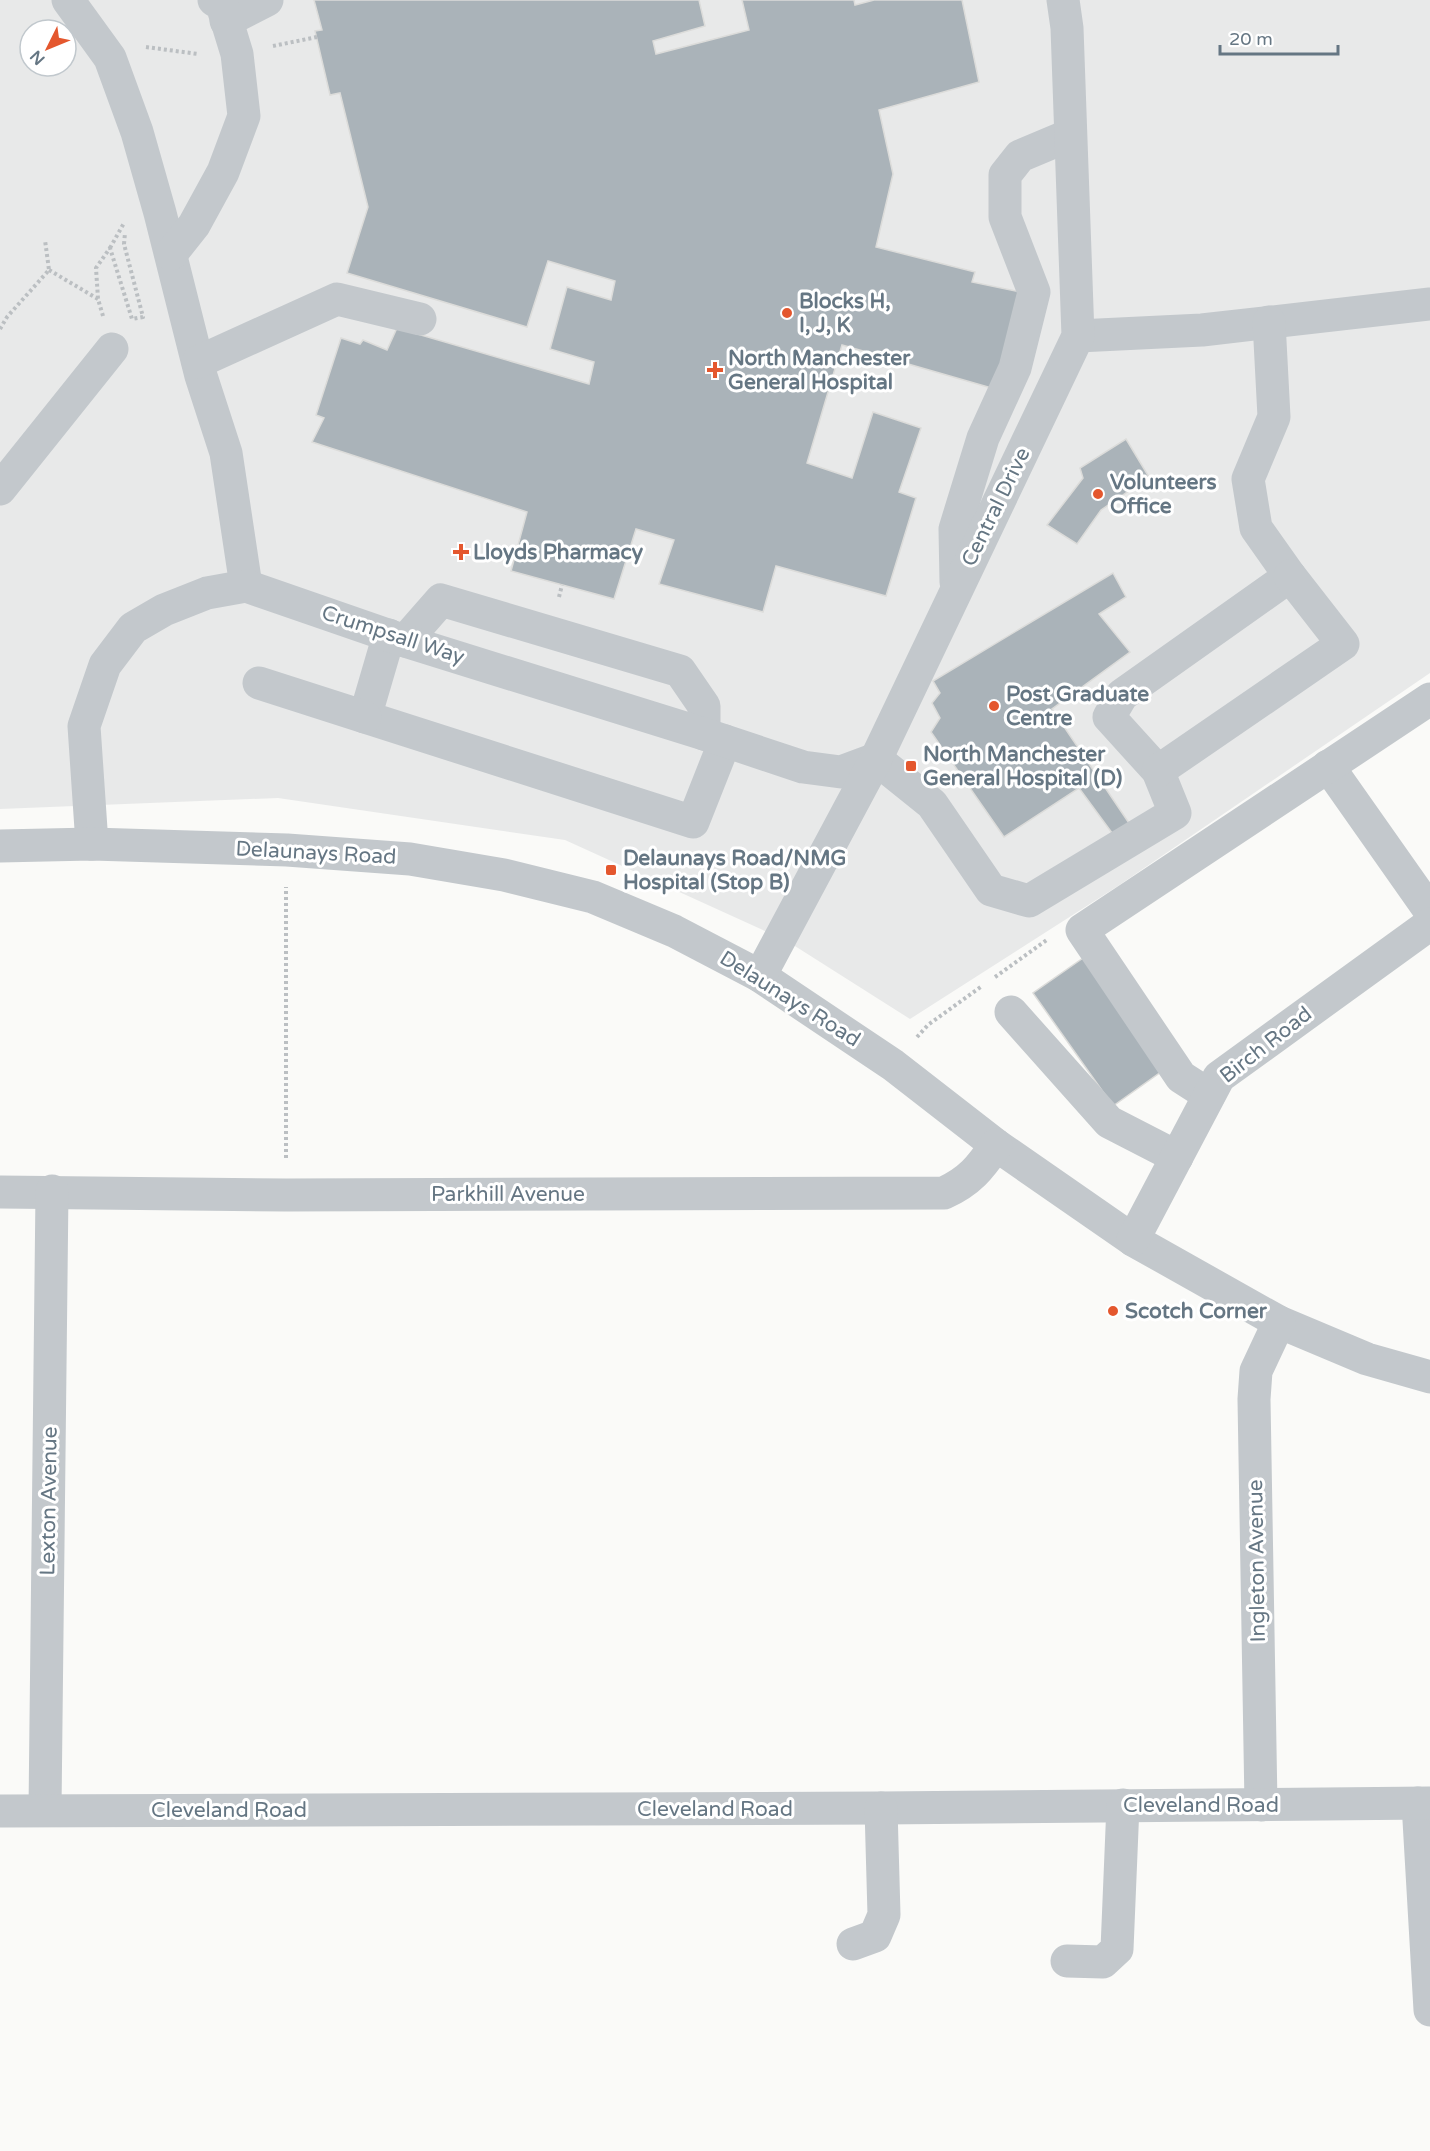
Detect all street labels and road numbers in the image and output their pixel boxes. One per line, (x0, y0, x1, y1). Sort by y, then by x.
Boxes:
street label: Central Drive (956, 443, 1036, 570)
street label: Crumpsall Way (318, 600, 468, 670)
street label: Delaunays Road (235, 836, 397, 870)
street label: Delaunays Road (715, 946, 865, 1052)
street label: Birch Road (1215, 1001, 1317, 1089)
street label: Parkhill Avenue (431, 1182, 585, 1207)
street label: Lexton Avenue (35, 1426, 63, 1576)
street label: Ingleton Avenue (1243, 1479, 1271, 1643)
street label: Cleveland Road (1123, 1793, 1279, 1818)
street label: Cleveland Road (637, 1797, 793, 1822)
street label: Cleveland Road (151, 1798, 307, 1823)

